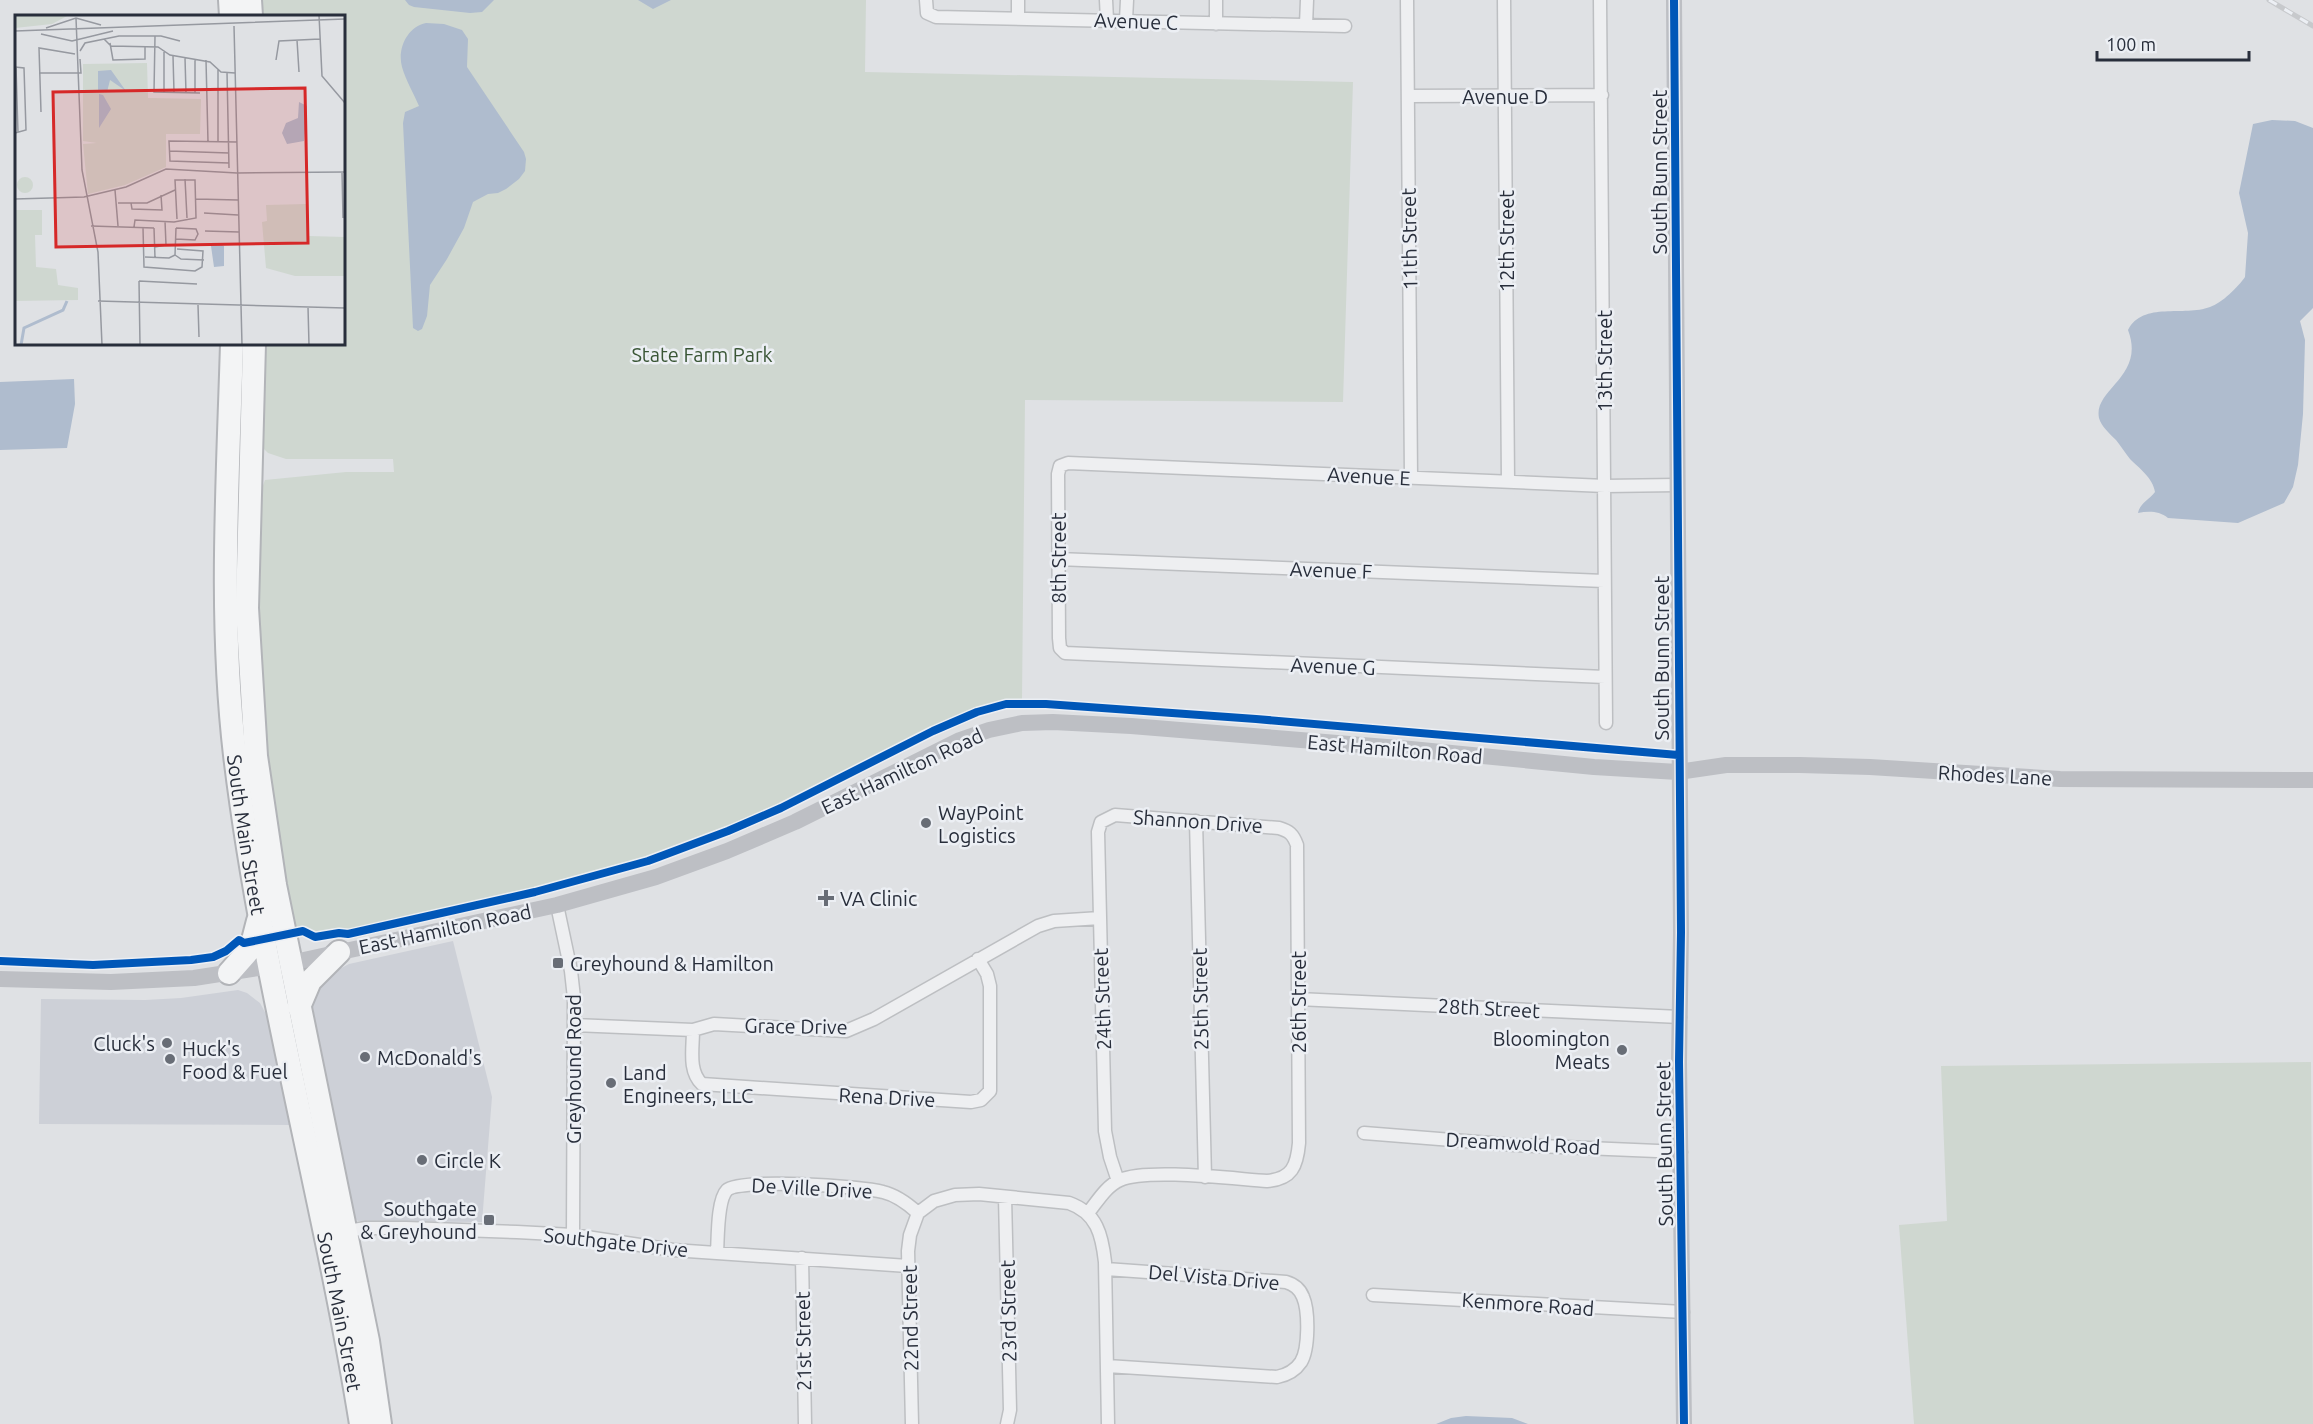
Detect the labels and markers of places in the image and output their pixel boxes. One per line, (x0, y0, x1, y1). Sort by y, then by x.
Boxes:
place label: WayPoint Logistics (938, 801, 1024, 847)
marker: WayPoint Logistics (919, 816, 933, 830)
place label: VA Clinic (840, 887, 917, 910)
marker: VA Clinic (817, 889, 835, 907)
place label: Greyhound & Hamilton (570, 952, 774, 975)
marker: Greyhound & Hamilton (551, 956, 565, 970)
place label: Bloomington Meats (1493, 1027, 1610, 1073)
place label: Cluck's (93, 1032, 155, 1055)
marker: Cluck's (160, 1036, 174, 1050)
place label: Huck's Food & Fuel (182, 1037, 288, 1083)
marker: Bloomington Meats (1615, 1043, 1629, 1057)
place label: McDonald's (377, 1046, 482, 1069)
marker: McDonald's (358, 1050, 372, 1064)
marker: Huck's Food & Fuel (163, 1052, 177, 1066)
place label: Land Engineers, LLC (623, 1061, 753, 1107)
marker: Land Engineers, LLC (604, 1076, 618, 1090)
place label: Circle K (434, 1149, 501, 1172)
marker: Circle K (415, 1153, 429, 1167)
place label: Southgate & Greyhound (360, 1197, 477, 1243)
marker: Southgate & Greyhound (482, 1213, 496, 1227)

